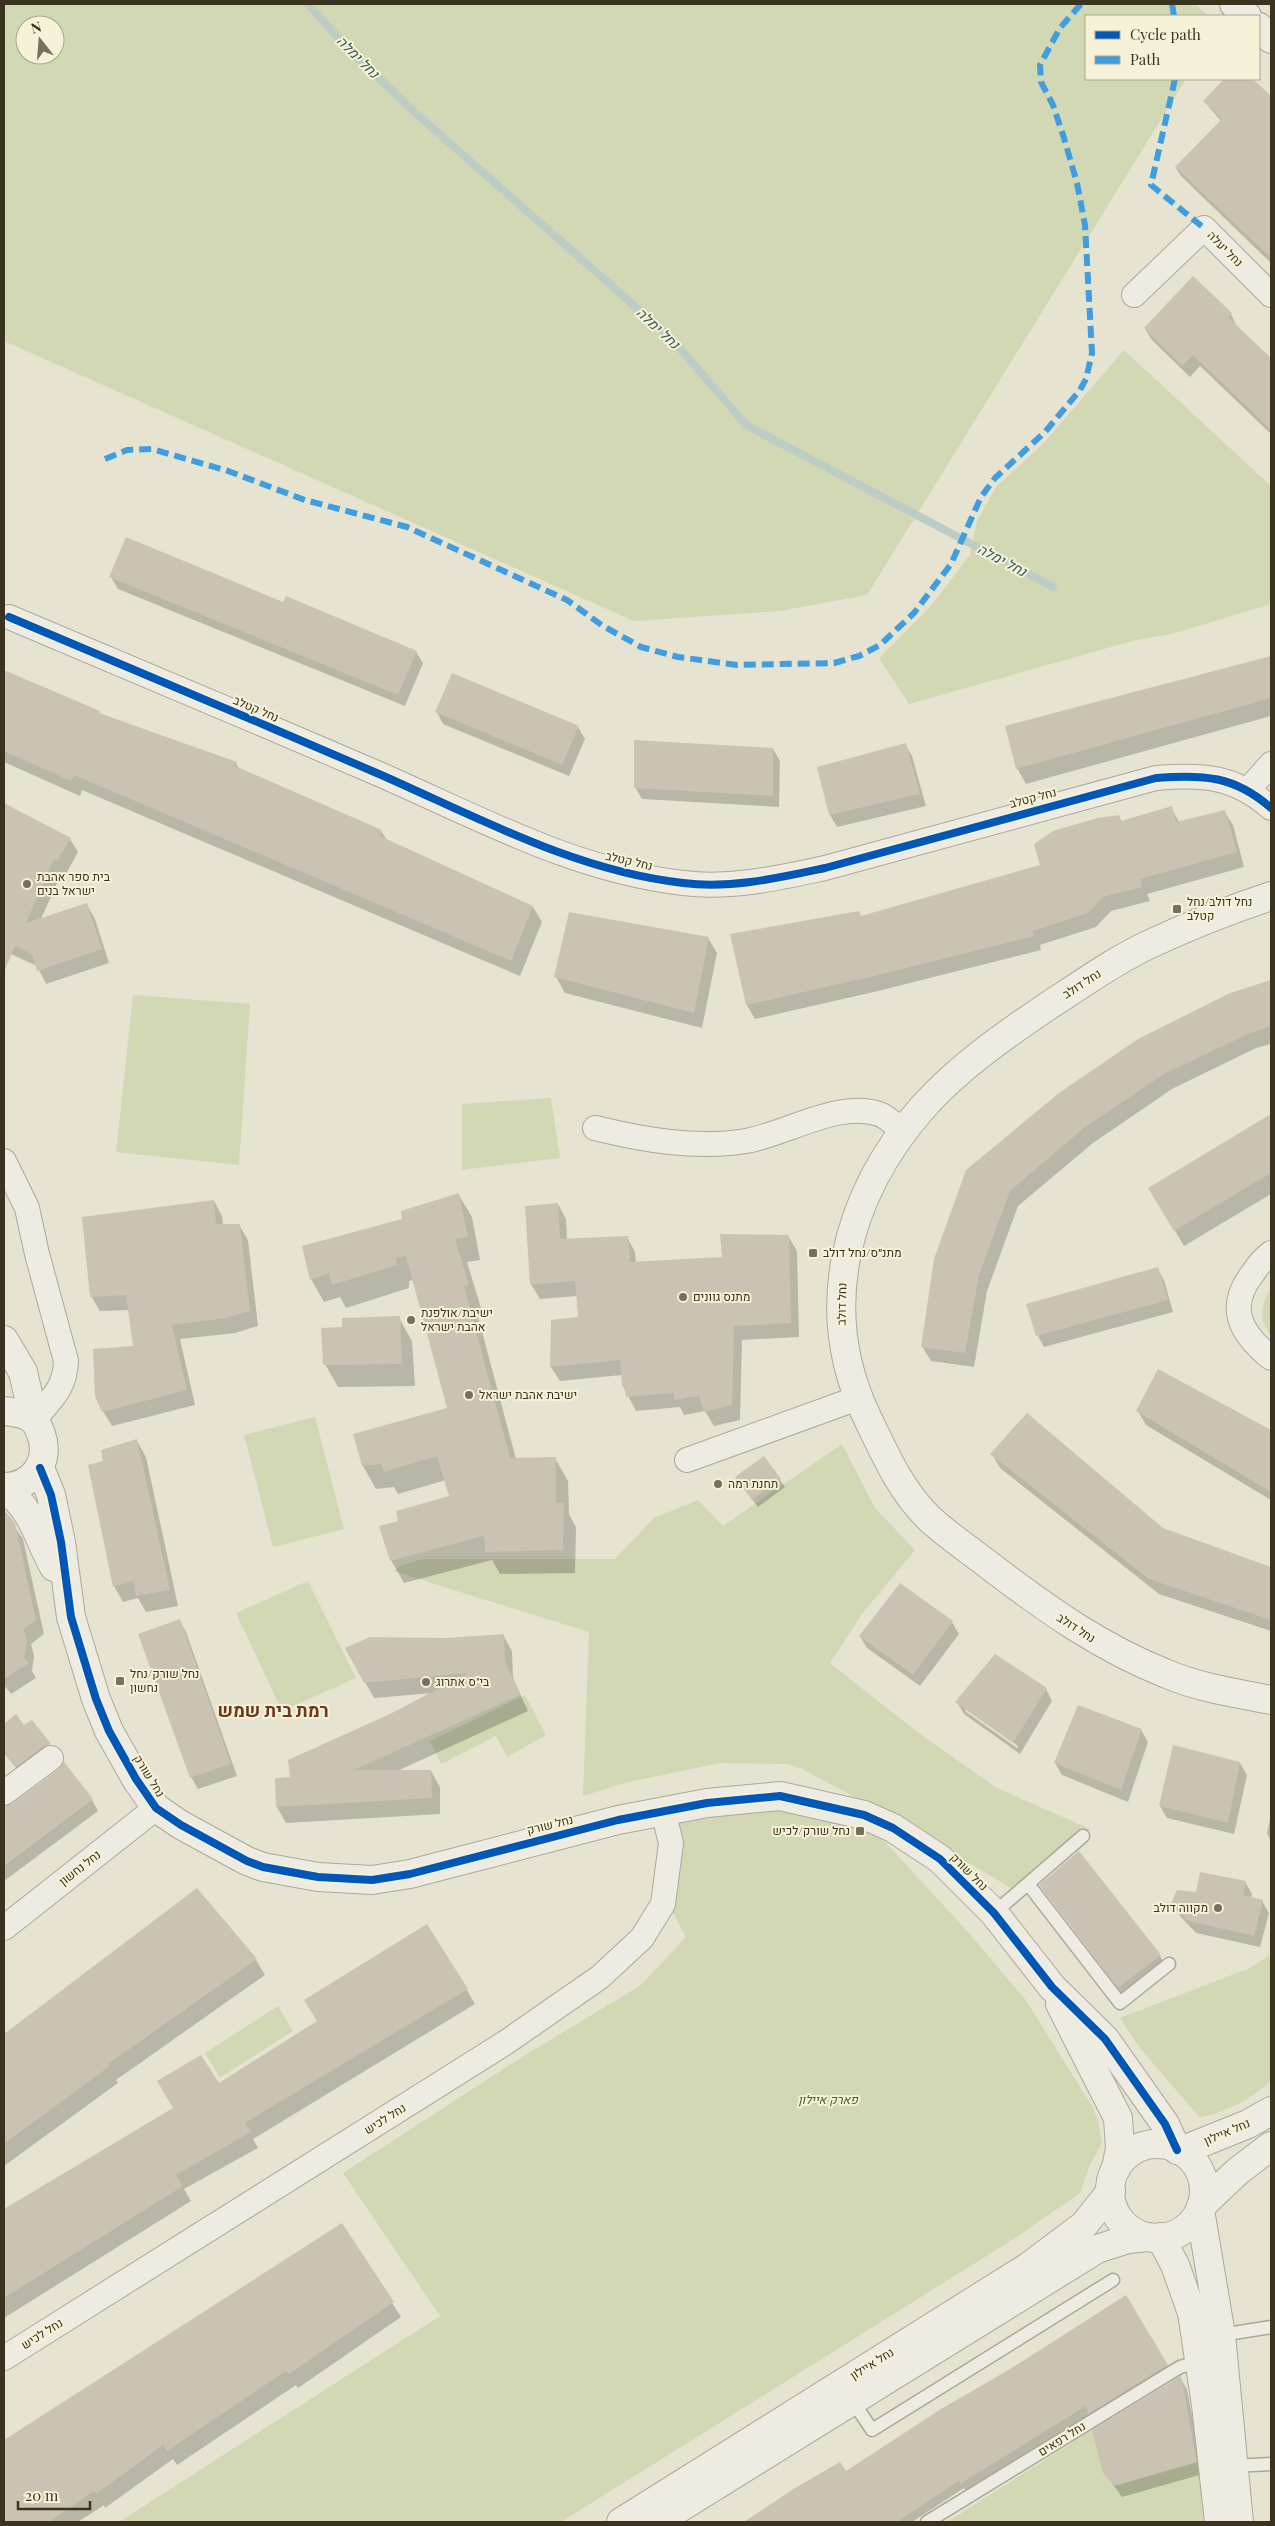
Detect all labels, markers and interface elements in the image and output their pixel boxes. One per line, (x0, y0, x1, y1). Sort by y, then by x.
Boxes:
north arrow (15, 15, 65, 65)
legend (1085, 15, 1260, 80)
text: N (28, 17, 44, 38)
text: Cycle path (1130, 24, 1201, 44)
water label: נחל ימלה (333, 31, 384, 83)
text: Path (1130, 49, 1160, 69)
street label: נחל יעלה (1204, 227, 1247, 270)
water label: נחל ימלה (633, 303, 685, 353)
water label: נחל ימלה (974, 539, 1031, 581)
street label: נחל קטלב (231, 691, 282, 725)
street label: נחל קטלב (1007, 783, 1058, 811)
street label: נחל קטלב (604, 847, 654, 873)
place label: בית ספר אהבת ישראל בנים (37, 868, 111, 898)
marker: בית ספר אהבת ישראל בנים (21, 878, 33, 890)
place label: נחל דולב/נחל קטלב (1187, 893, 1252, 923)
marker: נחל דולב/נחל קטלב (1171, 903, 1183, 915)
street label: נחל דולב (1059, 965, 1104, 1002)
place label: מתנ״ס/נחל דולב (823, 1244, 902, 1260)
marker: מתנ״ס/נחל דולב (807, 1247, 819, 1259)
street label: נחל דולב (833, 1282, 849, 1326)
place label: מתנס גוונים (693, 1288, 750, 1304)
marker: מתנס גוונים (677, 1291, 689, 1303)
place label: ישיבת/אולפנת אהבת ישראל (421, 1304, 493, 1334)
marker: ישיבת/אולפנת אהבת ישראל (405, 1314, 417, 1326)
place label: ישיבת אהבת ישראל (479, 1386, 577, 1402)
marker: ישיבת אהבת ישראל (463, 1389, 475, 1401)
place label: תחנת רמה (728, 1475, 778, 1491)
marker: תחנת רמה (712, 1478, 724, 1490)
street label: נחל דולב (1054, 1609, 1099, 1646)
place label: נחל שורק/נחל נחשון (130, 1665, 199, 1695)
place label: בי"ס אתרוג (436, 1673, 490, 1689)
marker: נחל שורק/נחל נחשון (114, 1675, 126, 1687)
marker: בי"ס אתרוג (420, 1676, 432, 1688)
district label: רמת בית שמש (217, 1698, 329, 1722)
street label: נחל שורק (131, 1751, 169, 1800)
street label: נחל שורק (525, 1811, 575, 1838)
place label: נחל שורק/לכיש (773, 1822, 850, 1838)
marker: נחל שורק/לכיש (854, 1825, 866, 1837)
street label: נחל נחשון (55, 1846, 104, 1889)
street label: נחל שורק (947, 1849, 992, 1894)
place label: מקווה דולב (1154, 1899, 1208, 1915)
marker: מקווה דולב (1212, 1902, 1224, 1914)
park label: פארק איילון (798, 2091, 859, 2107)
street label: נחל לכיש (360, 2099, 408, 2137)
street label: נחל איילון (1201, 2114, 1252, 2148)
street label: נחל לכיש (17, 2314, 65, 2352)
street label: נחל איילון (846, 2343, 896, 2383)
street label: נחל רפאים (1035, 2417, 1088, 2459)
scale bar (18, 2478, 90, 2510)
text: 20 m (25, 2485, 59, 2505)

